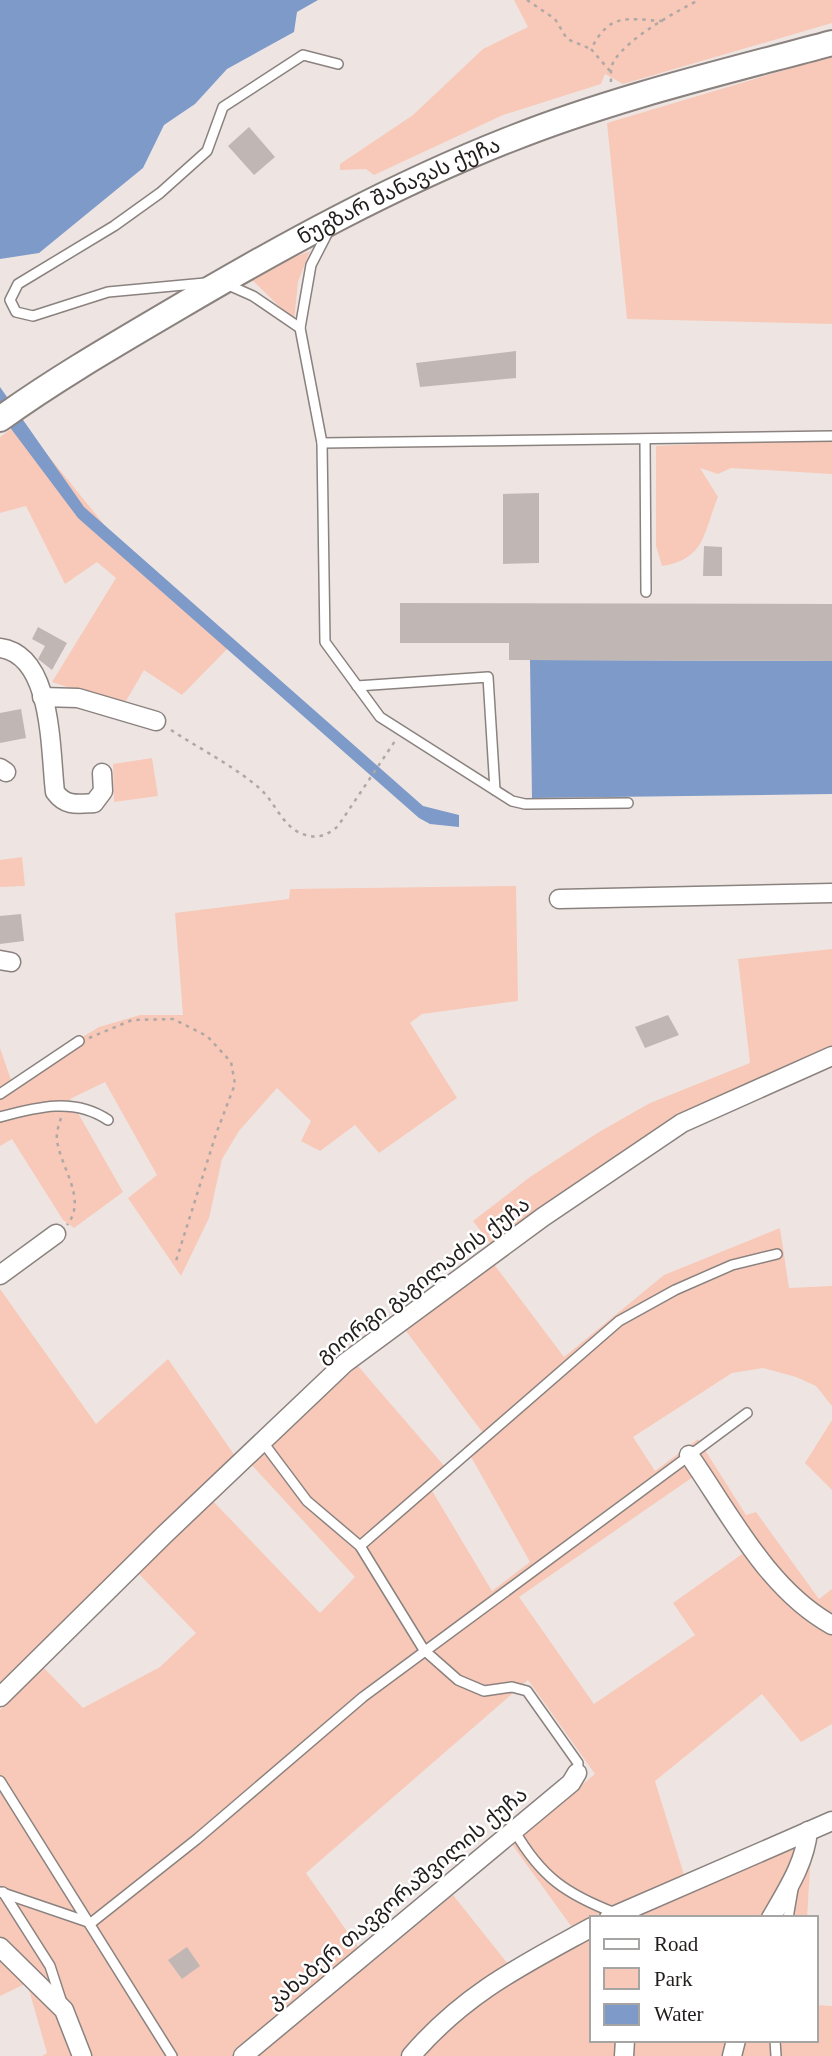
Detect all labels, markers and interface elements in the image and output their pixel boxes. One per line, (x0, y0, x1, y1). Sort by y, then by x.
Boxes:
street label: ნუგზარ შანავას ქუჩა (293, 132, 504, 249)
street label: გიორგი გაგილაძის ქუჩა (312, 1192, 535, 1369)
street label: კახაბერ თავგორაშვილის ქუჩა (262, 1782, 533, 2015)
legend (590, 1916, 818, 2042)
text: Road (654, 1932, 699, 1956)
text: Park (654, 1967, 693, 1991)
text: Water (654, 2002, 704, 2026)

